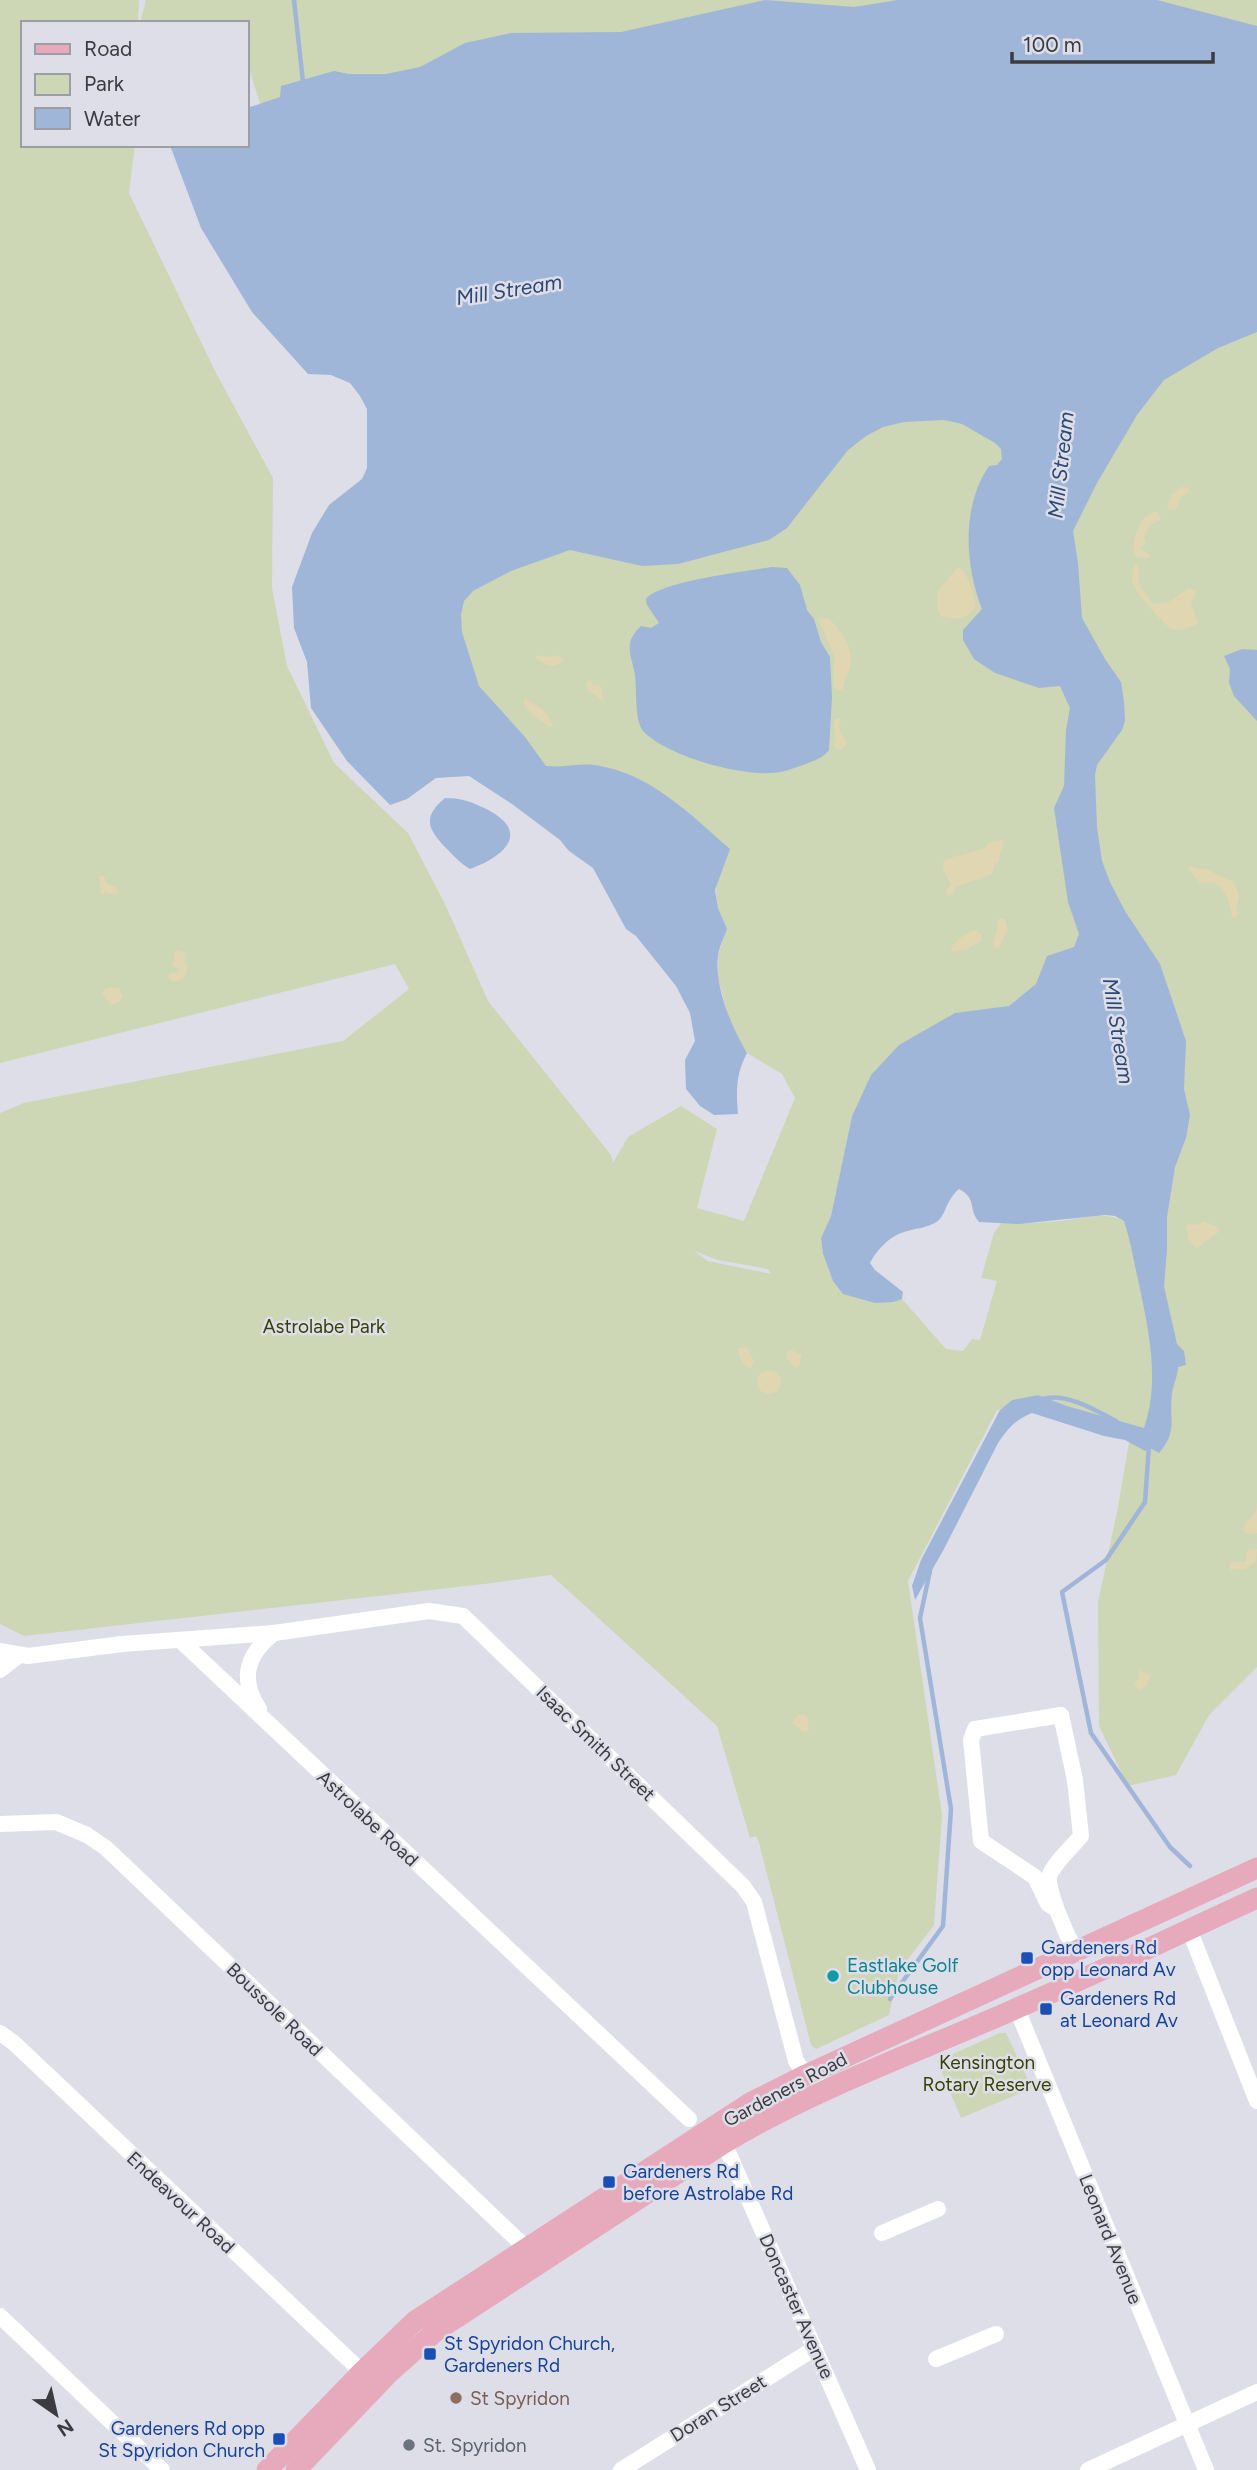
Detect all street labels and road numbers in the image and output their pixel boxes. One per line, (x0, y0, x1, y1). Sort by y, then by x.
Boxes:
street label: Isaac Smith Street (531, 1681, 660, 1806)
street label: Astrolabe Road (312, 1766, 423, 1871)
street label: Boussole Road (222, 1958, 328, 2061)
street label: Gardeners Road (719, 2047, 851, 2132)
street label: Endeavour Road (122, 2147, 239, 2258)
street label: Leonard Avenue (1074, 2171, 1147, 2308)
street label: Doncaster Avenue (754, 2230, 839, 2382)
street label: Doran Street (666, 2370, 770, 2447)

